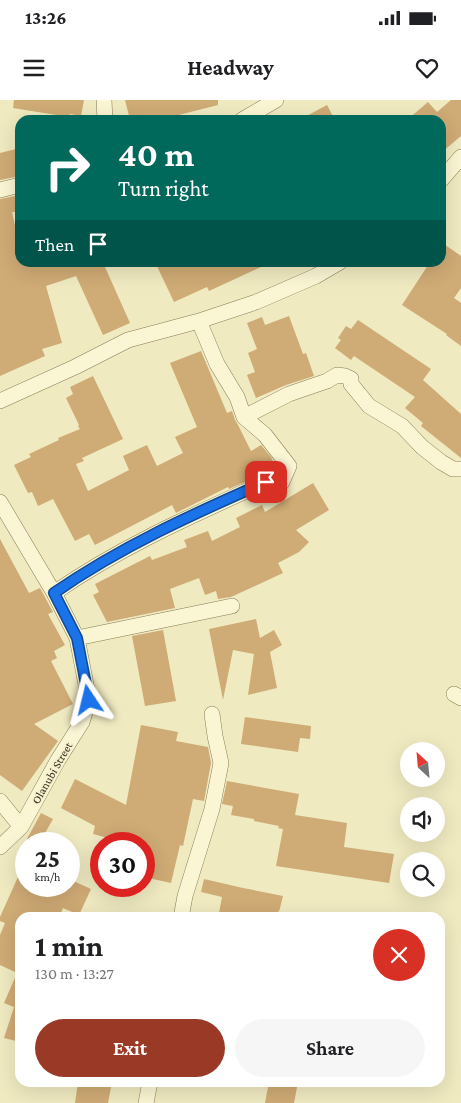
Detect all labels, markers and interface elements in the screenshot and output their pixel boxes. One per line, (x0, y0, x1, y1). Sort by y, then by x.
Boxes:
text: 13:26 (25, 7, 67, 28)
icon: menu (20, 54, 48, 82)
icon: heart (413, 54, 441, 82)
text: Headway (187, 55, 274, 80)
icon: right (35, 135, 100, 200)
text: 40 m (118, 135, 195, 174)
text: Turn right (118, 176, 209, 201)
icon: arrive (84, 230, 112, 258)
text: Then (35, 234, 74, 255)
pin (245, 461, 287, 503)
icon: arrive (252, 468, 280, 496)
position arrow (62, 673, 114, 725)
street label: Olanubi Street (29, 739, 76, 806)
north arrow (400, 742, 445, 788)
map controls (400, 742, 445, 897)
button: sound (400, 797, 445, 842)
speed limit sign: 30 (90, 832, 155, 897)
text: 25 (35, 845, 60, 872)
button: search (400, 852, 445, 897)
text: km/h (35, 870, 60, 884)
text: 1 min (35, 929, 103, 962)
button: close (373, 929, 425, 981)
text: 130 m · 13:27 (35, 965, 114, 982)
button: Exit (35, 1019, 225, 1077)
button: Share (235, 1019, 425, 1077)

